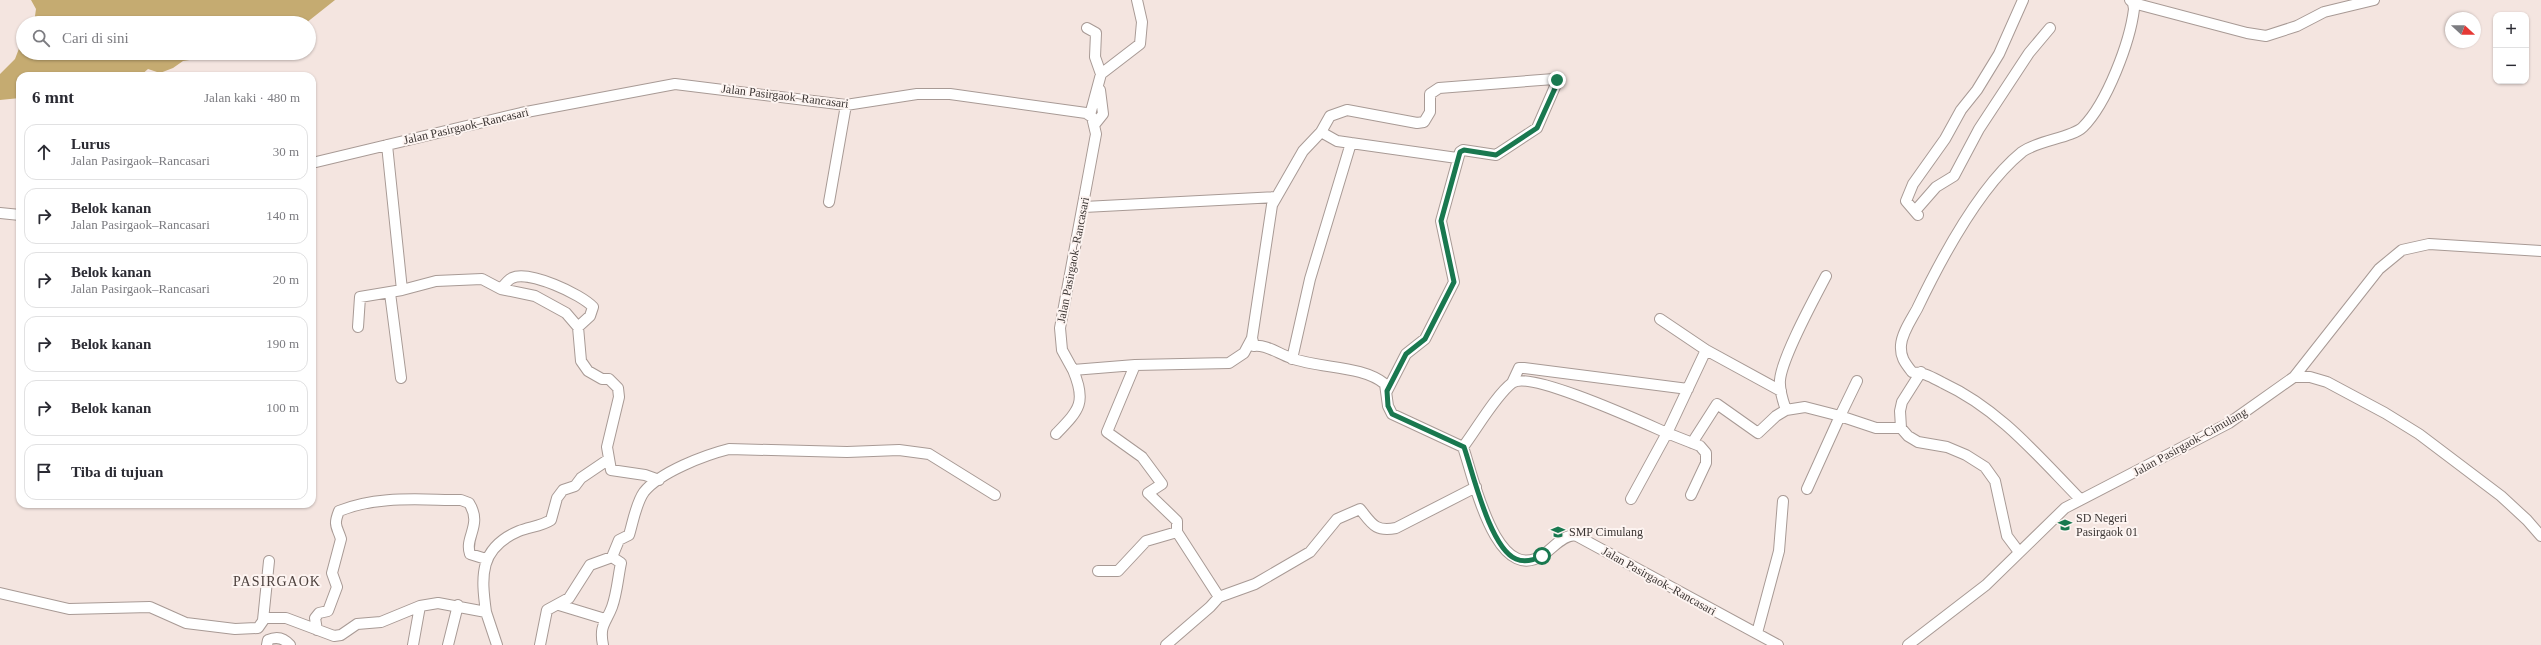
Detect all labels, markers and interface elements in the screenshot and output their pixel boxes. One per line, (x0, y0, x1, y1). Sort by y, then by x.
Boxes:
north arrow (2445, 12, 2481, 48)
map controls (2493, 12, 2529, 84)
button: + (2493, 12, 2529, 48)
search box (16, 16, 316, 60)
icon: search (30, 27, 52, 49)
text: Cari di sini (62, 30, 129, 46)
button: − (2493, 48, 2529, 84)
route end (1548, 71, 1566, 89)
street label: Jalan Pasirgaok–Rancasari (721, 81, 850, 111)
text: 6 mnt (32, 88, 74, 107)
text: Jalan kaki · 480 m (204, 90, 300, 105)
street label: Jalan Pasirgaok–Rancasari (402, 105, 531, 147)
text: Lurus (71, 136, 110, 152)
icon: ahead (33, 141, 55, 163)
text: 30 m (273, 144, 299, 159)
text: Jalan Pasirgaok–Rancasari (71, 153, 210, 168)
street label: Jalan Pasirgaok–Rancasari (1054, 195, 1092, 324)
text: Belok kanan (71, 200, 151, 216)
icon: right (33, 205, 55, 227)
text: 140 m (266, 208, 299, 223)
text: Jalan Pasirgaok–Rancasari (71, 217, 210, 232)
text: Belok kanan (71, 264, 151, 280)
icon: right (33, 269, 55, 291)
text: 20 m (273, 272, 299, 287)
text: Jalan Pasirgaok–Rancasari (71, 281, 210, 296)
icon: right (33, 333, 55, 355)
text: Belok kanan (71, 336, 151, 352)
text: 190 m (266, 336, 299, 351)
icon: right (33, 397, 55, 419)
text: Belok kanan (71, 400, 151, 416)
text: 100 m (266, 400, 299, 415)
street label: Jalan Pasirgaok–Cimulang (2131, 405, 2249, 479)
icon: arrive (33, 461, 55, 483)
text: Tiba di tujuan (71, 464, 163, 480)
place label: SD Negeri Pasirgaok 01 (2076, 511, 2138, 539)
school or university icon: SD Negeri Pasirgaok 01 (2057, 517, 2073, 533)
school or university icon: SMP Cimulang (1550, 524, 1566, 540)
place label: SMP Cimulang (1569, 525, 1643, 539)
street label: Jalan Pasirgaok–Rancasari (1600, 544, 1719, 618)
route start (1533, 547, 1551, 565)
district label: PASIRGAOK (233, 574, 321, 589)

